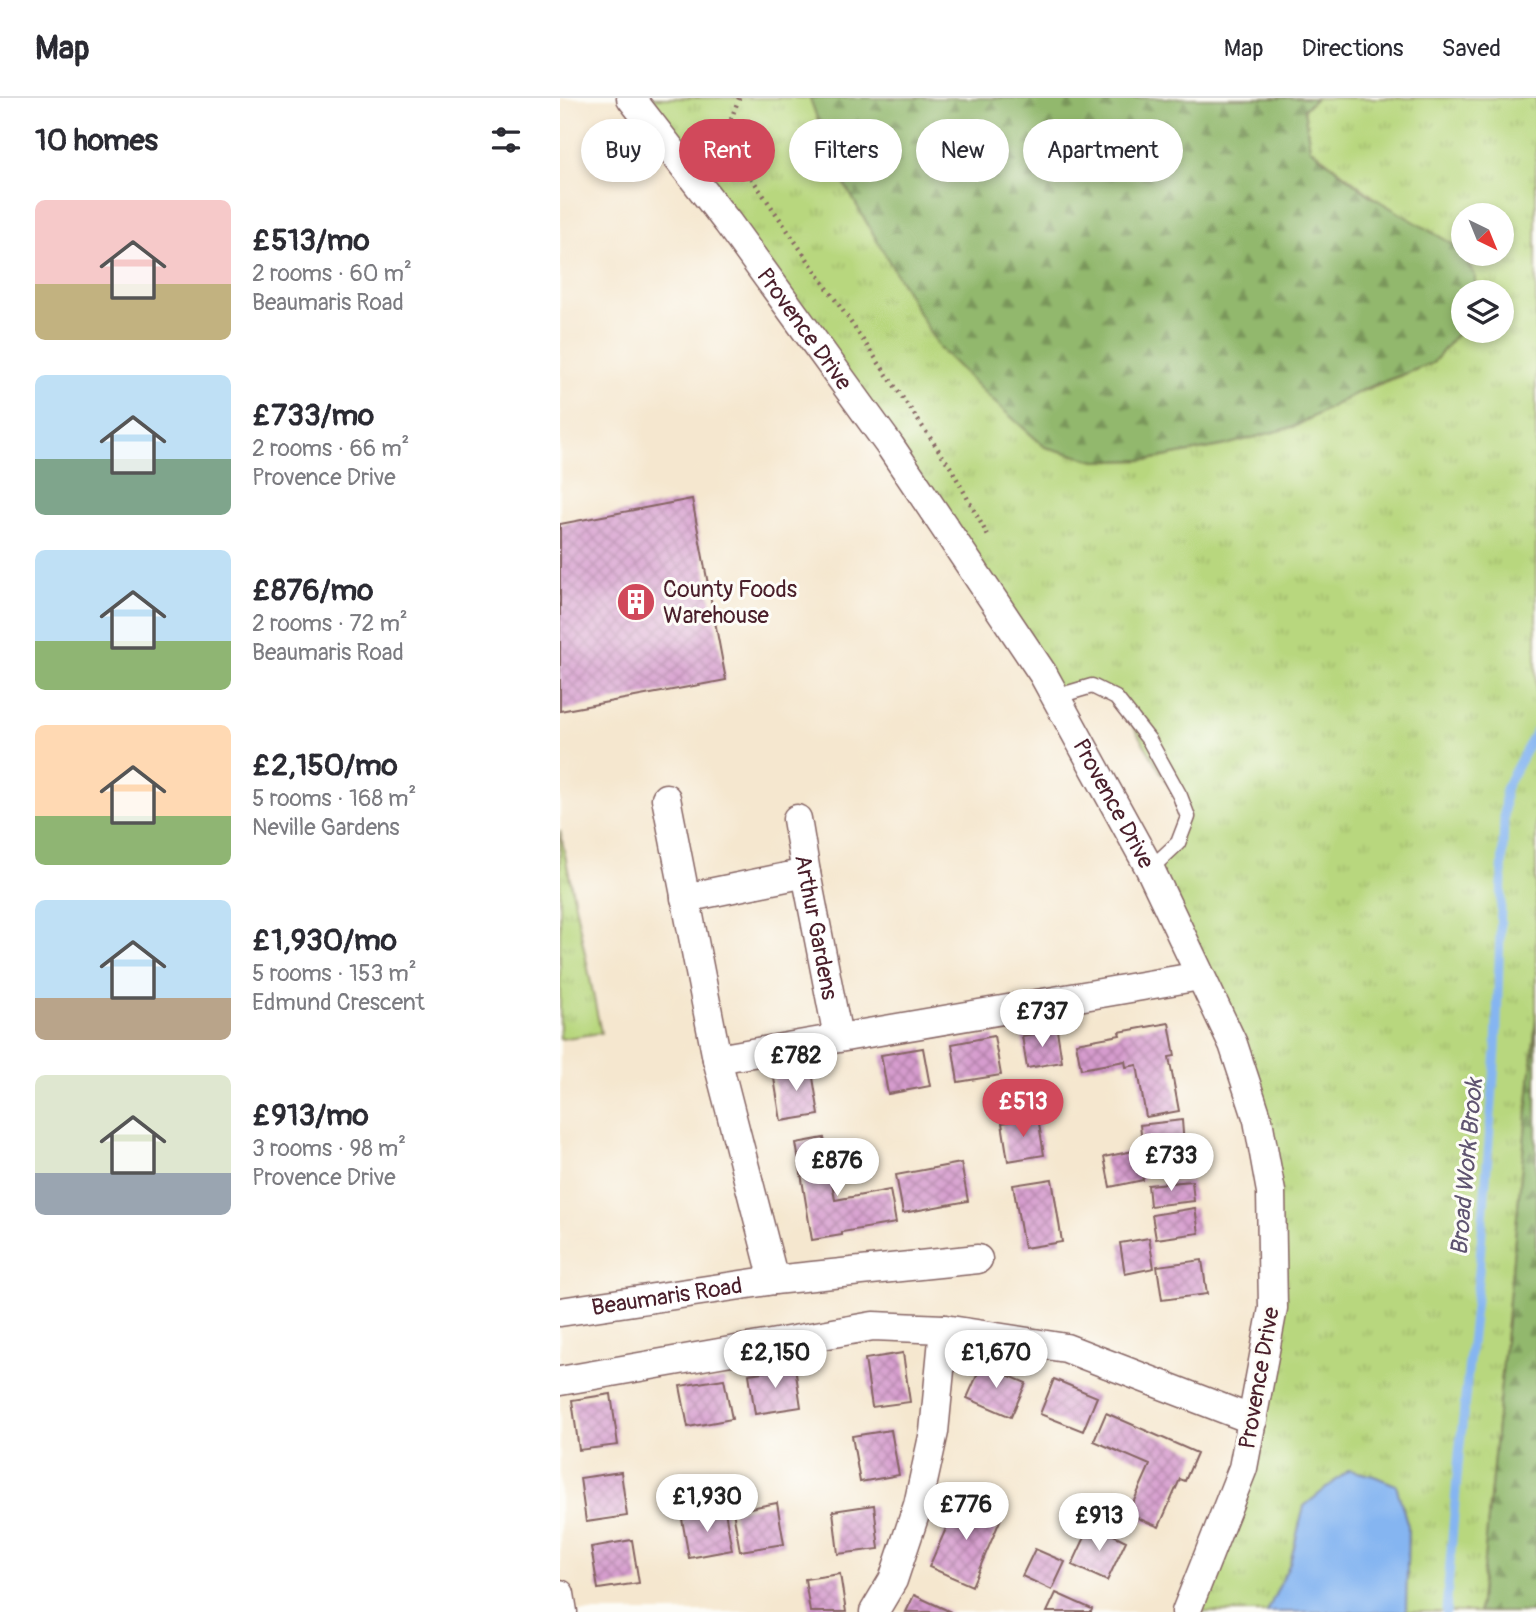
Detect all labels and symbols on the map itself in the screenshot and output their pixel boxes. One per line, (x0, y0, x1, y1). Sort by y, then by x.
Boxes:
north arrow (1451, 203, 1514, 266)
street label: Provence Drive (751, 262, 859, 396)
place label: County Foods Warehouse (663, 575, 797, 630)
building icon: County Foods Warehouse (615, 581, 657, 623)
street label: Provence Drive (1067, 733, 1162, 874)
street label: Arthur Gardens (789, 853, 845, 1002)
pin: £737 (1001, 990, 1083, 1049)
pin: £782 (755, 1034, 837, 1093)
water label: Broad Work Brook (1445, 1075, 1489, 1257)
pin: £513 (982, 1080, 1064, 1139)
pin: £733 (1130, 1134, 1212, 1193)
pin: £876 (796, 1138, 878, 1198)
street label: Beaumaris Road (590, 1270, 744, 1322)
street label: Provence Drive (1232, 1304, 1286, 1451)
pin: £2,150 (718, 1330, 832, 1390)
pin: £1,670 (939, 1330, 1053, 1390)
pin: £1,930 (650, 1474, 764, 1534)
pin: £776 (925, 1482, 1007, 1542)
pin: £913 (1058, 1494, 1140, 1553)

